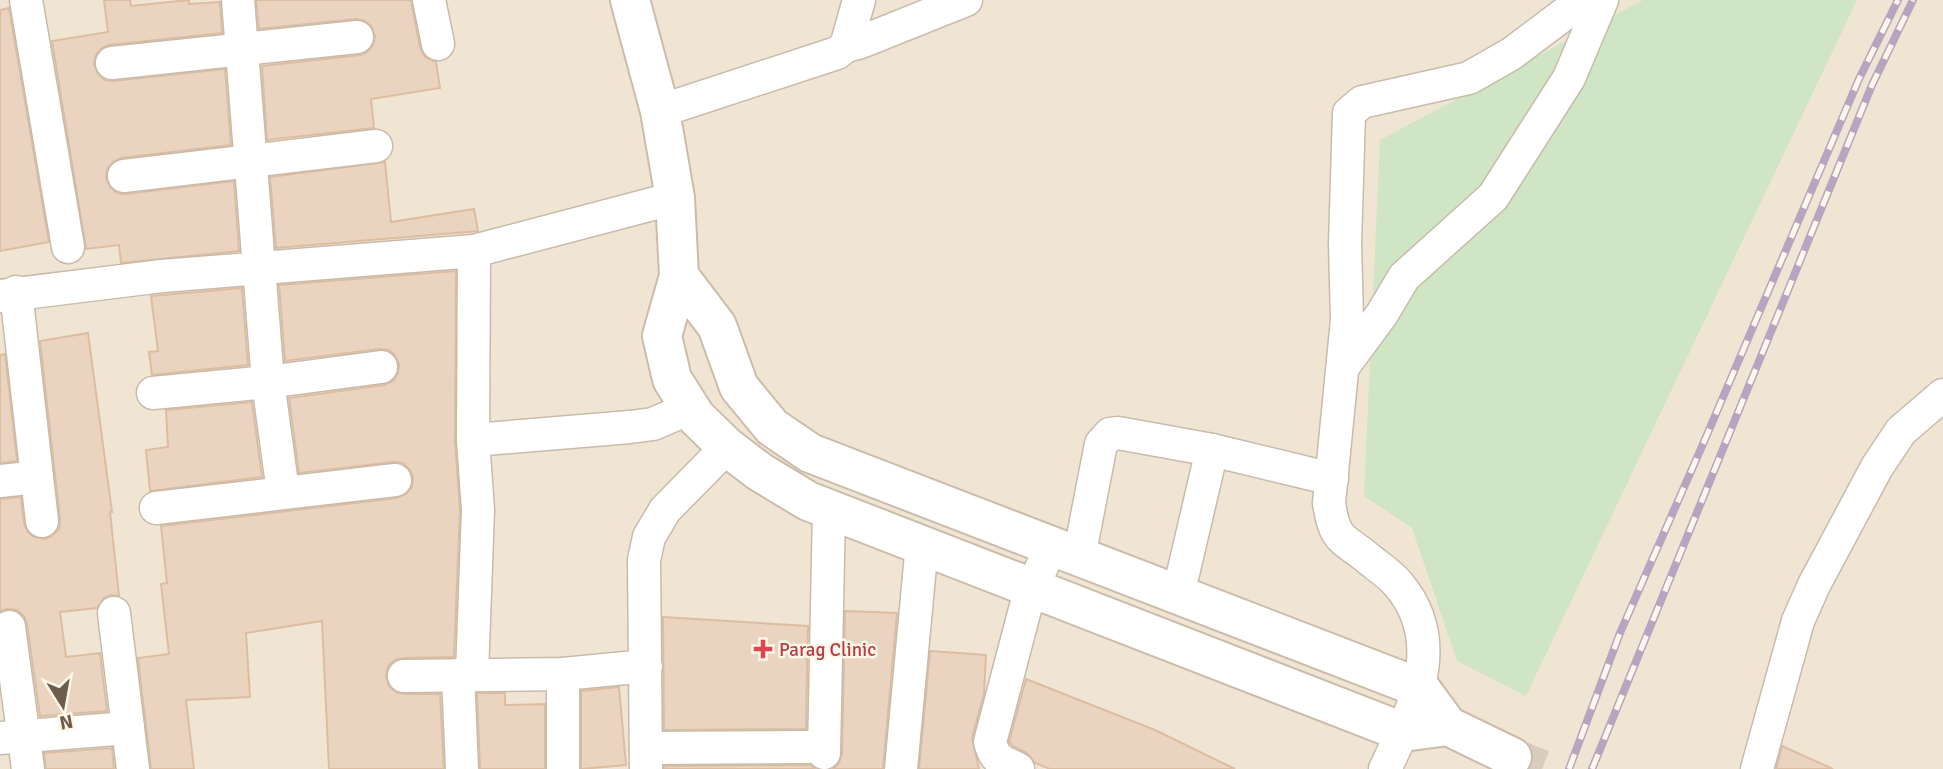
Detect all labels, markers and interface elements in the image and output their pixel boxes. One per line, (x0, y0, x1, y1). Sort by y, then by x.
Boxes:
place label: Parag Clinic (779, 638, 876, 662)
marker: Parag Clinic (753, 639, 773, 659)
north arrow (28, 671, 98, 741)
text: N (57, 709, 75, 735)

